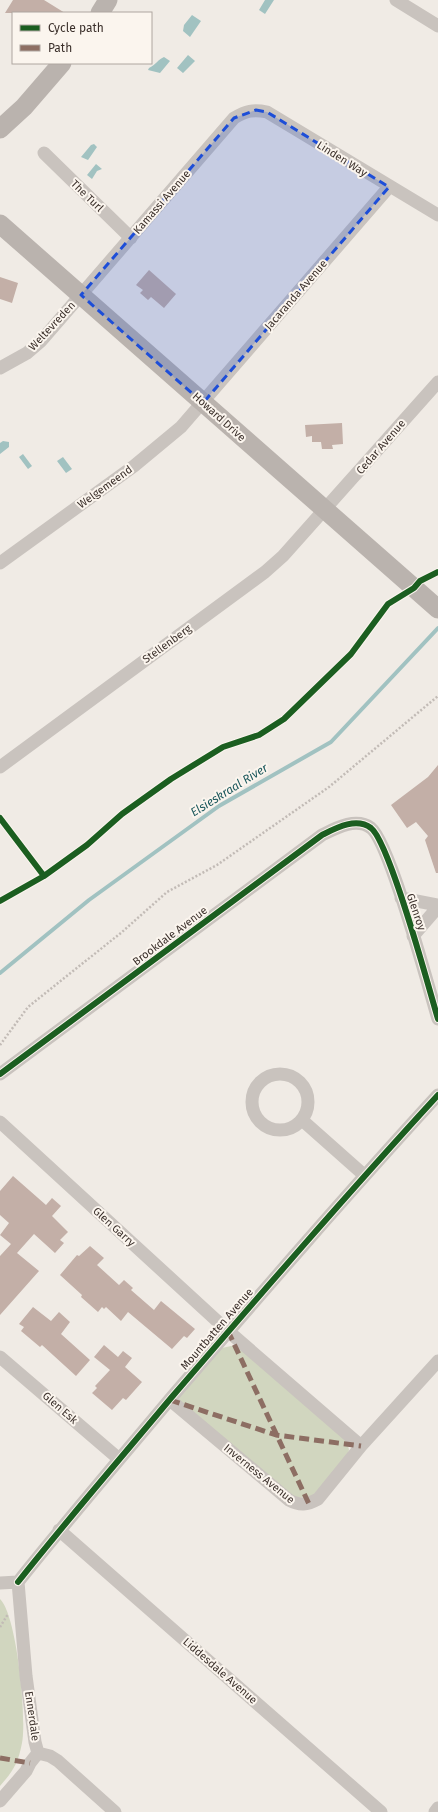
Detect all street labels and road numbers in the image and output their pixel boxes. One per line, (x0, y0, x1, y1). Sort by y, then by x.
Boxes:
street label: Linden Way (314, 138, 370, 180)
street label: Kamassi Avenue (131, 167, 193, 237)
street label: The Turl (68, 177, 106, 215)
street label: Jacaranda Avenue (262, 257, 330, 333)
street label: Weltevreden (26, 299, 78, 353)
street label: Howard Drive (190, 390, 248, 444)
street label: Cedar Avenue (354, 417, 408, 477)
street label: Welgemeend (75, 463, 135, 511)
street label: Stellenberg (140, 622, 194, 666)
street label: Glenroy (404, 892, 429, 933)
street label: Brookdale Avenue (130, 904, 210, 968)
street label: Glen Garry (90, 1205, 138, 1250)
street label: Mountbatten Avenue (178, 1286, 256, 1372)
street label: Glen Esk (40, 1389, 80, 1427)
street label: Inverness Avenue (221, 1441, 297, 1507)
street label: Liddesdale Avenue (180, 1635, 260, 1707)
street label: Ennerdale (22, 1690, 42, 1742)

